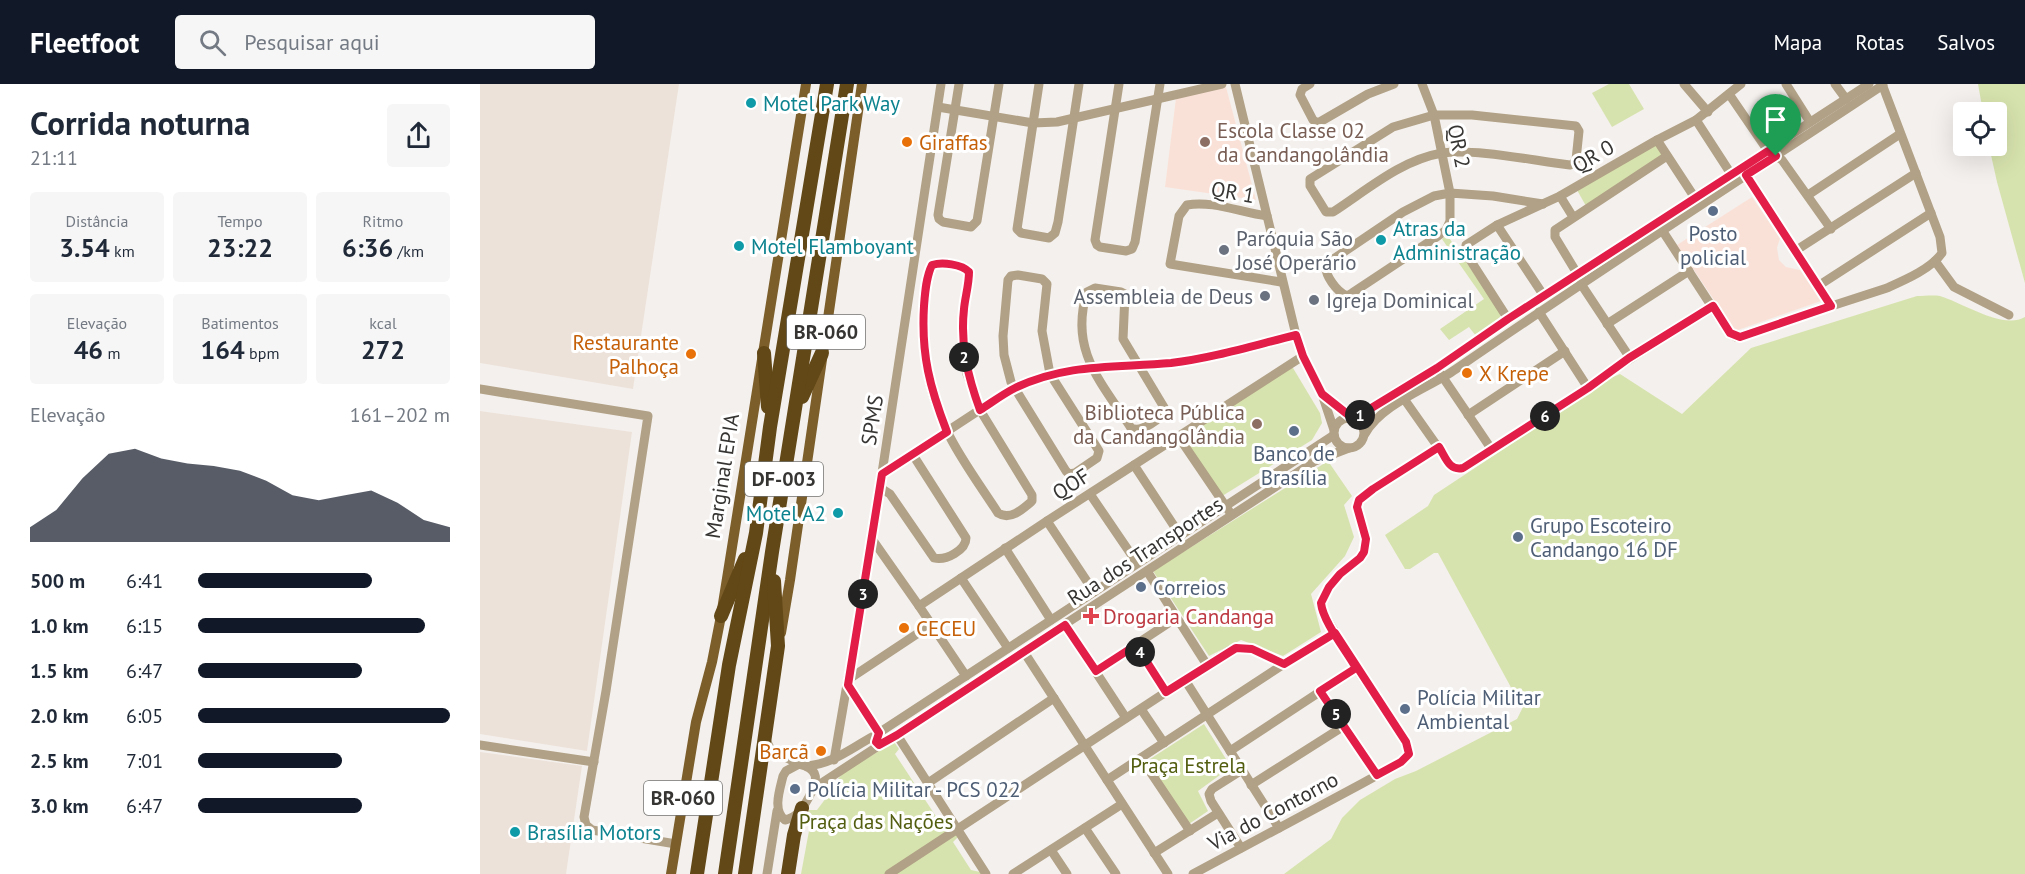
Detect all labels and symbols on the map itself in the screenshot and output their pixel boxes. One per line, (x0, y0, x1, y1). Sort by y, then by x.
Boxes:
place label: Motel Park Way (763, 90, 900, 117)
pin (1750, 94, 1801, 156)
marker: Motel Park Way (744, 96, 758, 110)
place label: Escola Classe 02 da Candangolândia (1217, 117, 1389, 168)
street label: QR 2 (1442, 122, 1476, 170)
place label: Giraffas (919, 129, 988, 156)
street label: QR 0 (1567, 133, 1619, 179)
marker: Giraffas (900, 135, 914, 149)
marker: Escola Classe 02 da Candangolândia (1198, 135, 1212, 149)
street label: QR 1 (1209, 175, 1257, 209)
marker: Posto policial (1706, 204, 1720, 218)
place label: Atras da Administração (1393, 215, 1521, 266)
place label: Posto policial (1680, 220, 1746, 271)
place label: Paróquia São José Operário (1235, 225, 1356, 276)
place label: Motel Flamboyant (751, 233, 914, 260)
marker: Atras da Administração (1374, 233, 1388, 247)
marker: Motel Flamboyant (732, 239, 746, 253)
marker: Paróquia São José Operário (1217, 243, 1231, 257)
place label: Assembleia de Deus (1073, 283, 1253, 310)
place label: Igreja Dominical (1326, 287, 1474, 314)
marker: Assembleia de Deus (1258, 289, 1272, 303)
marker: Igreja Dominical (1307, 293, 1321, 307)
road number: BR-060 (787, 315, 865, 349)
place label: Restaurante Palhoça (573, 329, 679, 380)
pin: 2 (949, 342, 979, 372)
marker: Restaurante Palhoça (684, 347, 698, 361)
place label: X Krepe (1479, 360, 1549, 387)
marker: X Krepe (1460, 366, 1474, 380)
street label: SPMS (855, 393, 889, 447)
place label: Biblioteca Pública da Candangolândia (1073, 399, 1245, 450)
pin: 1 (1345, 400, 1375, 430)
pin: 6 (1530, 401, 1560, 431)
street label: Marginal EPIA (699, 411, 745, 540)
marker: Biblioteca Pública da Candangolândia (1250, 417, 1264, 431)
marker: Banco de Brasília (1287, 424, 1301, 438)
place label: Banco de Brasília (1253, 440, 1335, 491)
road number: DF-003 (745, 462, 823, 496)
street label: QOF (1047, 462, 1095, 506)
street label: Rua dos Transportes (1062, 491, 1228, 611)
place label: Motel A2 (746, 500, 826, 527)
marker: Motel A2 (831, 506, 845, 520)
place label: Grupo Escoteiro Candango 16 DF (1530, 512, 1678, 563)
marker: Grupo Escoteiro Candango 16 DF (1511, 530, 1525, 544)
place label: Correios (1153, 574, 1226, 601)
pin: 3 (848, 579, 878, 609)
marker: Correios (1134, 580, 1148, 594)
place label: Drogaria Candanga (1103, 603, 1274, 630)
marker: Drogaria Candanga (1084, 609, 1098, 623)
place label: CECEU (916, 615, 976, 642)
marker: CECEU (897, 621, 911, 635)
pin: 4 (1125, 637, 1155, 667)
place label: Polícia Militar Ambiental (1417, 684, 1541, 735)
pin: 5 (1321, 699, 1351, 729)
marker: Polícia Militar Ambiental (1398, 702, 1412, 716)
place label: Barcã (759, 738, 809, 765)
marker: Barcã (814, 744, 828, 758)
park label: Praça Estrela (1130, 752, 1246, 779)
street label: Via do Contorno (1202, 765, 1343, 857)
place label: Polícia Militar - PCS 022 (807, 776, 1021, 803)
road number: BR-060 (644, 781, 722, 815)
marker: Polícia Militar - PCS 022 (788, 782, 802, 796)
park label: Praça das Nações (799, 808, 953, 835)
place label: Brasília Motors (527, 819, 661, 846)
marker: Brasília Motors (508, 825, 522, 839)

